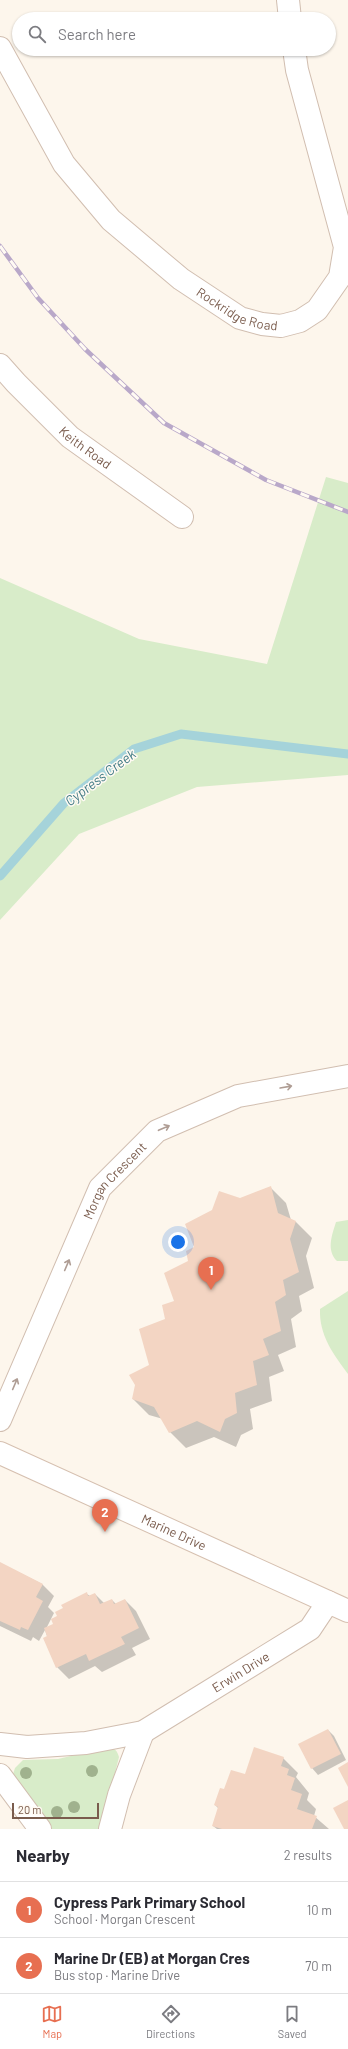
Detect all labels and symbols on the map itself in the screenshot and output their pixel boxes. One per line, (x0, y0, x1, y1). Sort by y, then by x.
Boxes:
street label: Rockridge Road (194, 284, 278, 334)
street label: Keith Road (56, 423, 115, 472)
water label: Cypress Creek (61, 745, 139, 809)
one-way arrow (279, 1083, 292, 1091)
one-way arrow (157, 1124, 169, 1131)
street label: Morgan Crescent (79, 1138, 150, 1222)
your location (168, 1232, 188, 1252)
pin: 1 (198, 1257, 224, 1290)
one-way arrow (64, 1259, 71, 1271)
one-way arrow (12, 1379, 20, 1391)
pin: 2 (92, 1499, 118, 1532)
street label: Marine Drive (139, 1510, 209, 1554)
street label: Erwin Drive (209, 1648, 272, 1696)
scale bar (12, 1801, 99, 1820)

